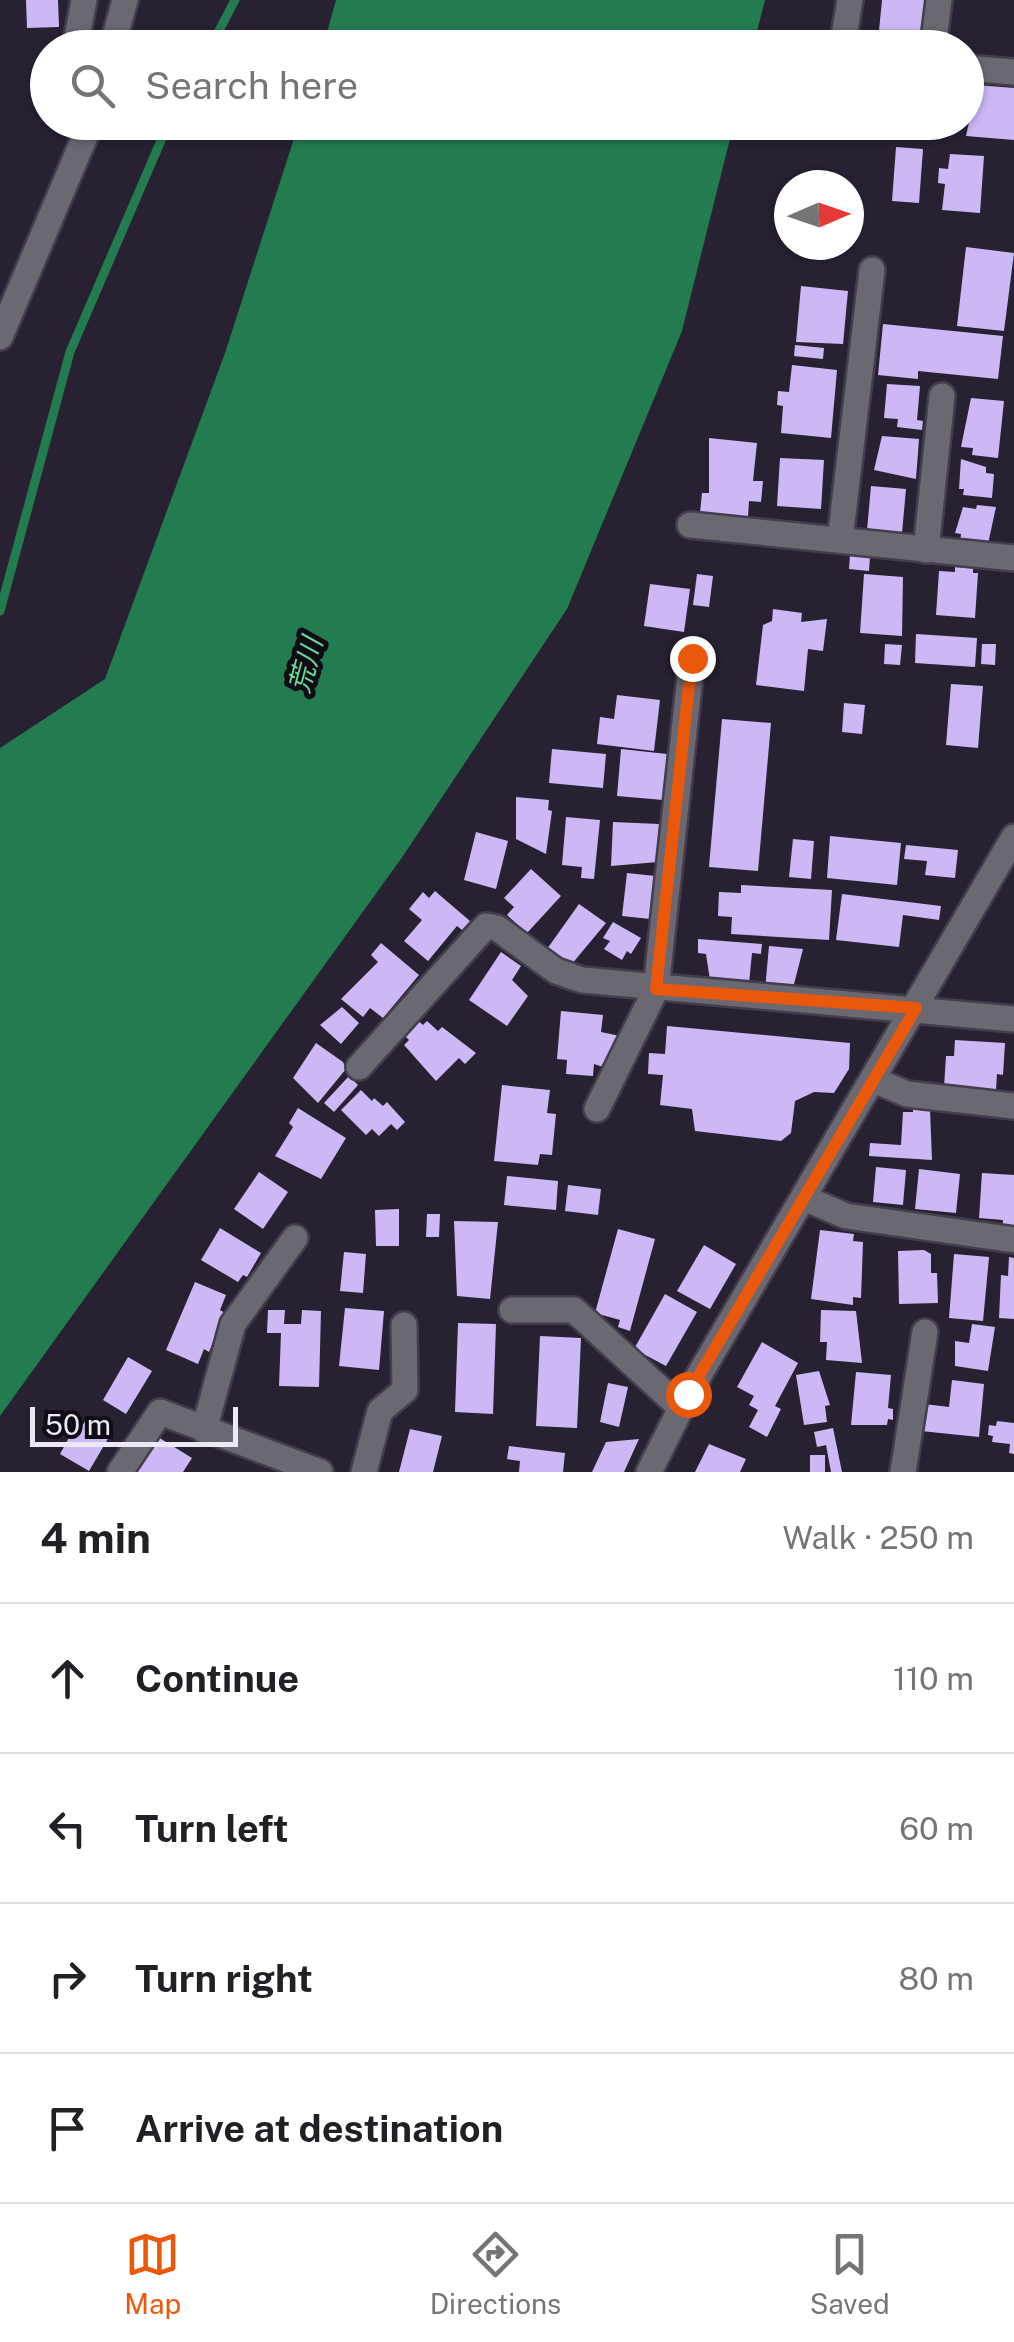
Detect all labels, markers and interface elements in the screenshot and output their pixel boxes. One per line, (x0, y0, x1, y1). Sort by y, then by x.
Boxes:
search box (30, 30, 984, 140)
icon: search (65, 58, 120, 113)
text: Search here (145, 63, 358, 108)
north arrow (774, 170, 864, 260)
water label: 荒川 (282, 631, 329, 696)
route end (670, 636, 716, 682)
route start (666, 1372, 712, 1418)
scale bar (30, 1402, 238, 1446)
text: 50 m (45, 1408, 111, 1441)
text: 4 min (40, 1513, 151, 1562)
text: Walk · 250 m (782, 1519, 974, 1556)
icon: ahead (40, 1651, 95, 1706)
text: Continue (135, 1656, 299, 1701)
text: 110 m (893, 1660, 974, 1697)
icon: left (40, 1801, 95, 1856)
text: Turn left (135, 1806, 289, 1851)
text: 60 m (899, 1810, 974, 1847)
icon: right (40, 1951, 95, 2006)
text: Turn right (135, 1956, 313, 2001)
text: 80 m (898, 1960, 974, 1997)
icon: arrive (40, 2101, 95, 2156)
text: Arrive at destination (135, 2106, 503, 2151)
tab: Map (124, 2227, 181, 2320)
tab: Directions (430, 2227, 561, 2320)
tab: Saved (810, 2227, 890, 2320)

